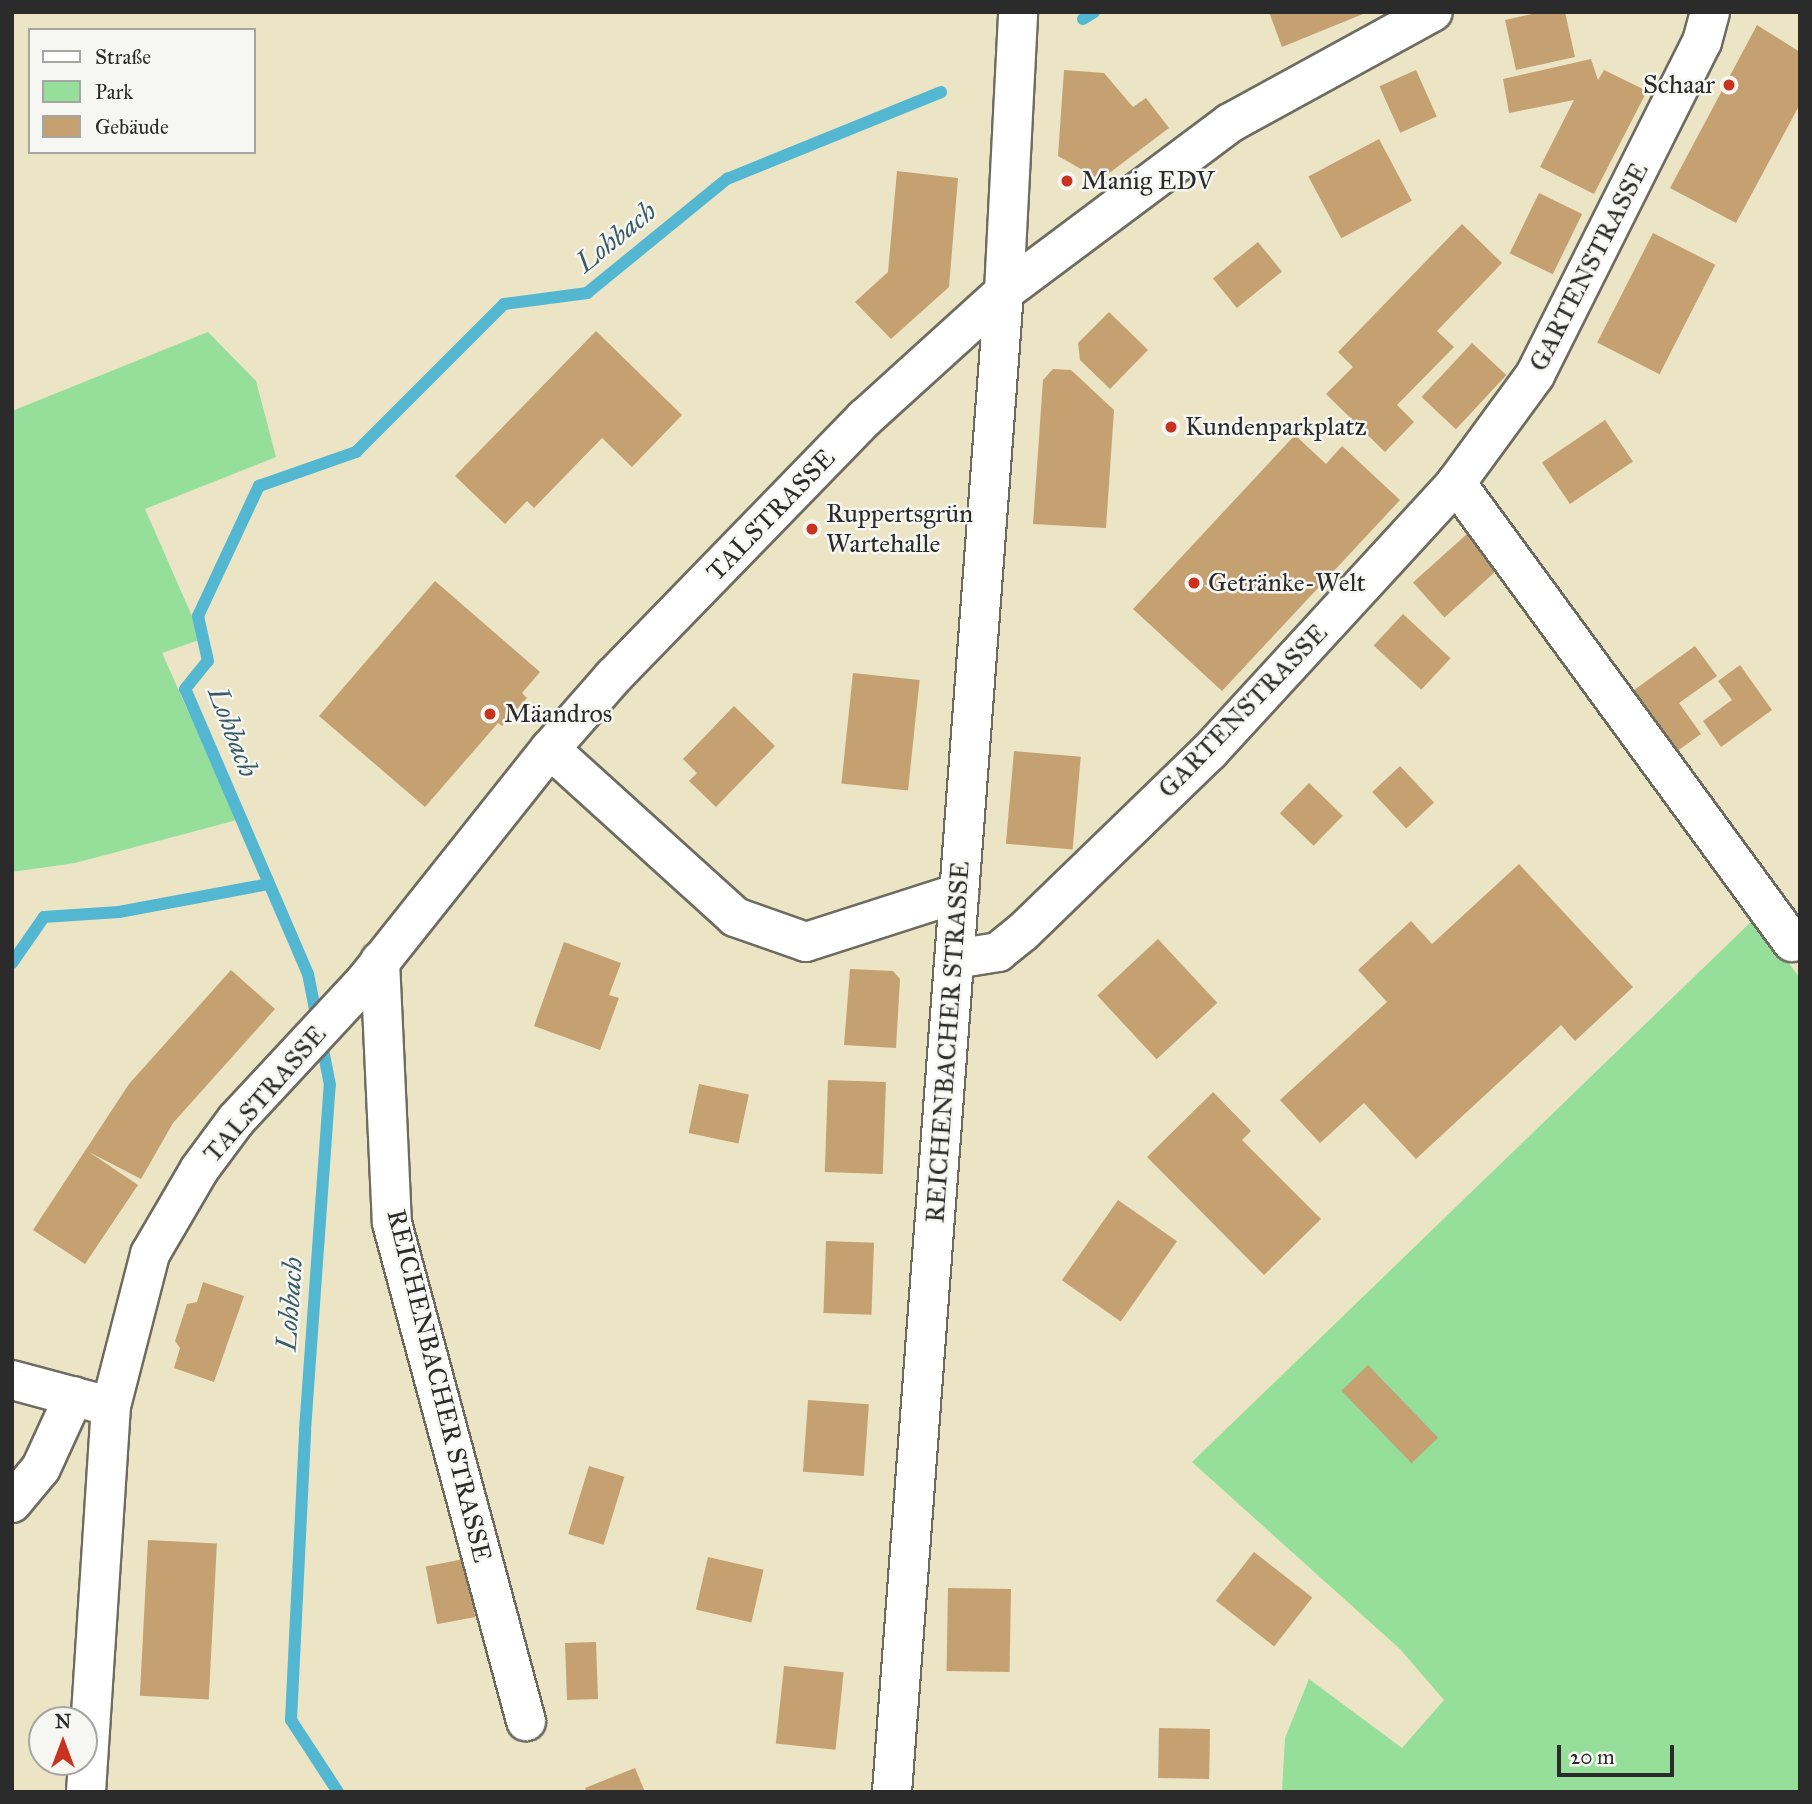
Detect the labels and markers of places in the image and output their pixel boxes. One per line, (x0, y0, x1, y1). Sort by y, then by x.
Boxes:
place label: Schaar (1643, 69, 1715, 101)
marker: Schaar (1721, 77, 1737, 93)
place label: Manig EDV (1081, 165, 1214, 197)
marker: Manig EDV (1059, 173, 1075, 189)
place label: Kundenparkplatz (1185, 411, 1367, 443)
marker: Kundenparkplatz (1163, 419, 1179, 435)
place label: Ruppertsgrün Wartehalle (826, 498, 973, 560)
marker: Ruppertsgrün Wartehalle (804, 521, 820, 537)
place label: Getränke-Welt (1208, 567, 1366, 599)
marker: Getränke-Welt (1186, 575, 1202, 591)
place label: Mäandros (504, 698, 612, 730)
marker: Mäandros (482, 706, 498, 722)

